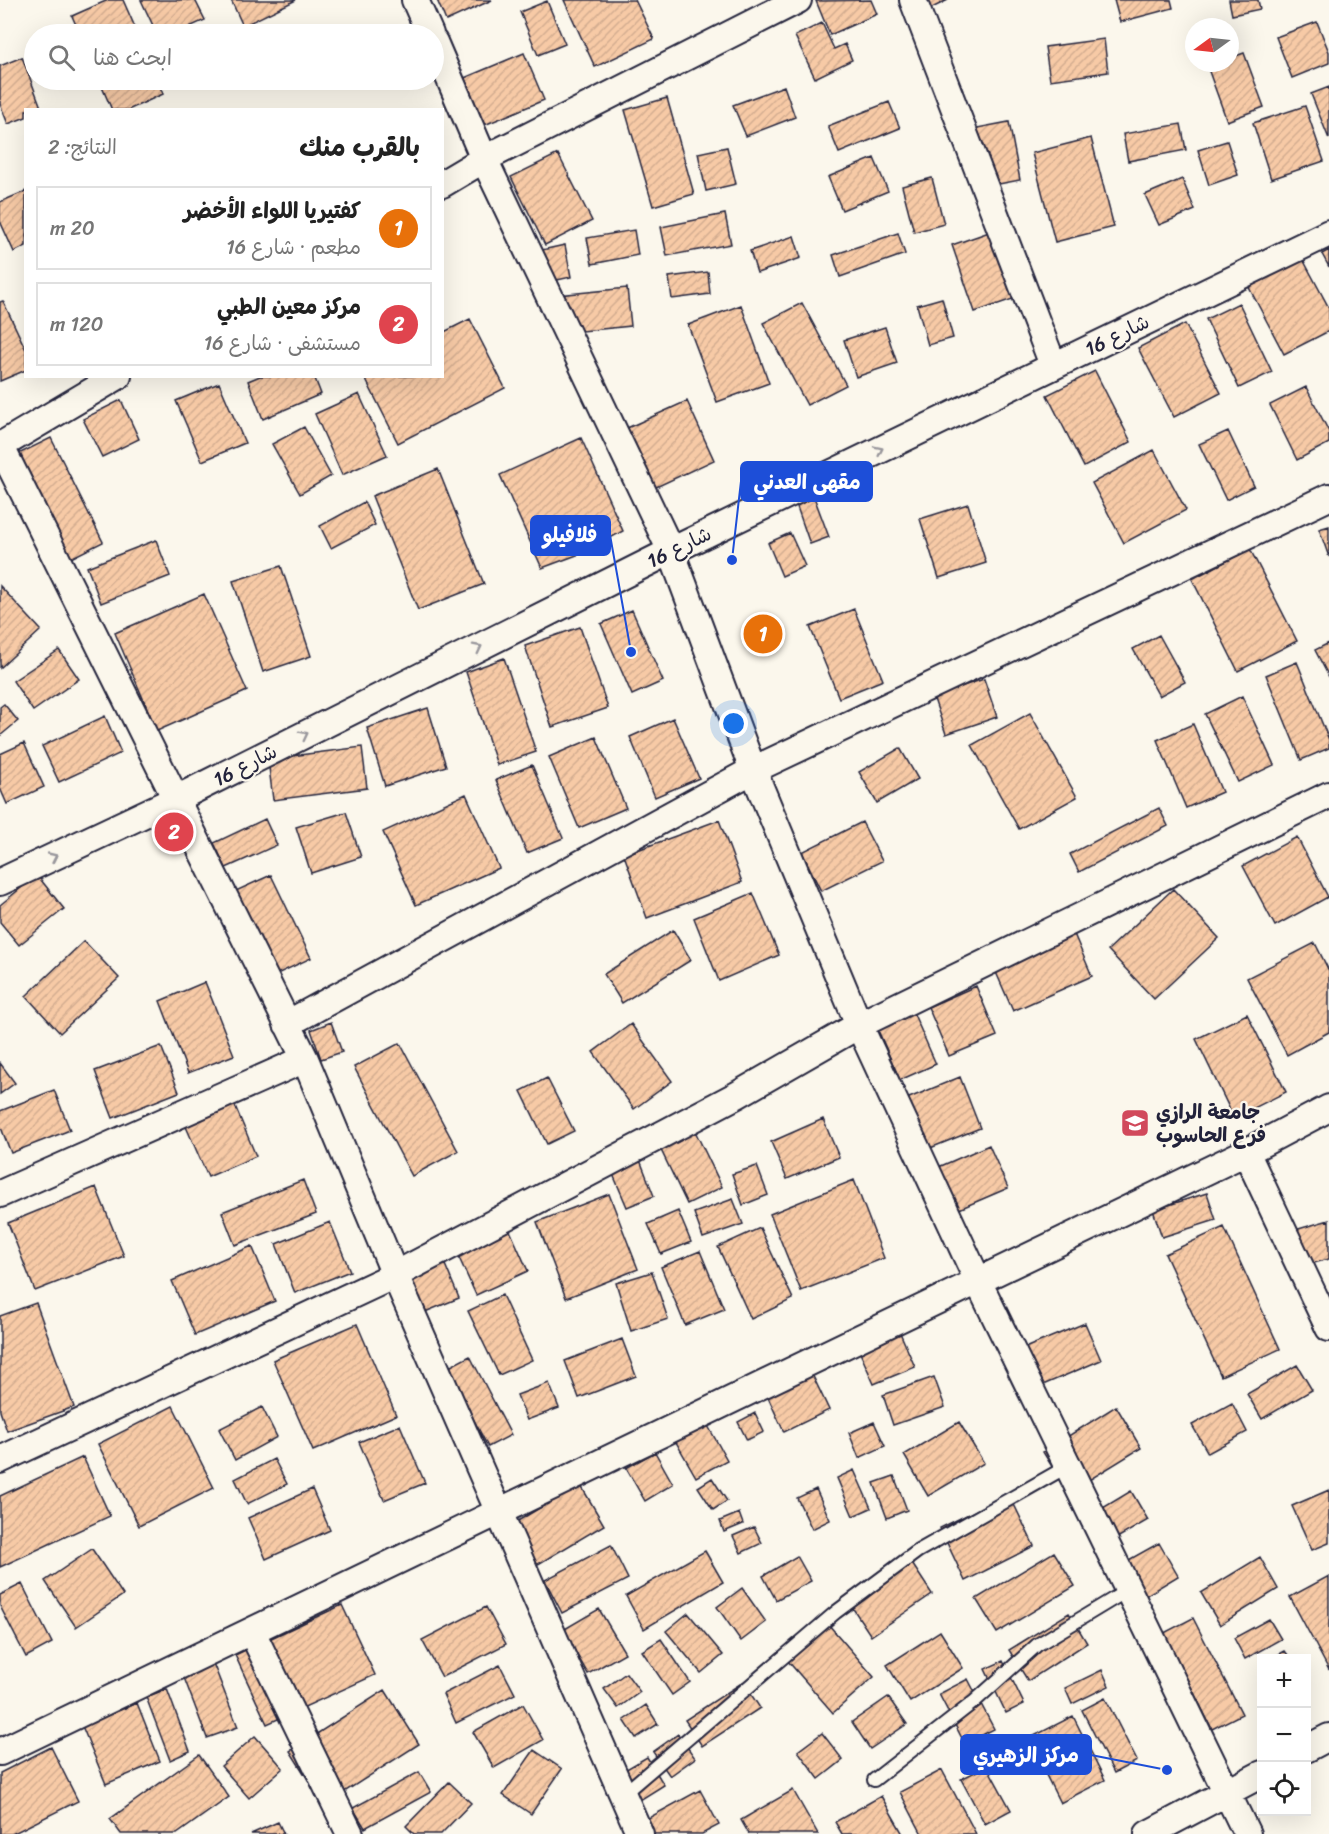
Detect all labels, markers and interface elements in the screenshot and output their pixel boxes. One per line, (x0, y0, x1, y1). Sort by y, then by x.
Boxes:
north arrow (1185, 18, 1239, 72)
search box (24, 24, 444, 90)
text: ابحث هنا (93, 38, 172, 77)
icon: search (45, 41, 78, 74)
text: بالقرب منك (299, 124, 420, 170)
text: النتائج: 2 (48, 130, 117, 165)
text: كفتيريا اللواء الأخضر (184, 191, 361, 230)
text: 20 m (50, 211, 95, 246)
text: 1 (394, 211, 403, 246)
text: مطعم · شارع 16 (226, 230, 361, 265)
text: مركز معين الطبي (217, 287, 361, 326)
street label: شارع 16 (1079, 305, 1156, 366)
text: 120 m (50, 307, 103, 342)
text: 2 (393, 307, 404, 342)
text: مستشفى · شارع 16 (204, 326, 361, 361)
one-way arrow (872, 446, 883, 457)
callout: مقهى العدني (741, 462, 872, 501)
text: مقهى العدني (753, 463, 861, 501)
callout: فلافيلو (531, 516, 610, 555)
text: فلافيلو (541, 516, 597, 554)
street label: شارع 16 (641, 517, 718, 578)
pin: 1 (744, 612, 783, 656)
one-way arrow (472, 644, 483, 655)
your location (719, 709, 748, 738)
one-way arrow (297, 731, 308, 743)
street label: شارع 16 (207, 734, 284, 797)
pin: 2 (154, 810, 194, 854)
one-way arrow (46, 853, 57, 865)
place label: جامعة الرازي فرع الحاسوب (1156, 1095, 1266, 1153)
school or university icon: جامعة الرازي فرع الحاسوب (1119, 1107, 1151, 1139)
map controls (1257, 1654, 1311, 1816)
button: + (1257, 1654, 1311, 1708)
button: − (1257, 1708, 1311, 1762)
callout: مركز الزهيري (961, 1735, 1091, 1774)
text: مركز الزهيري (973, 1736, 1079, 1774)
button: locate (1257, 1762, 1311, 1816)

